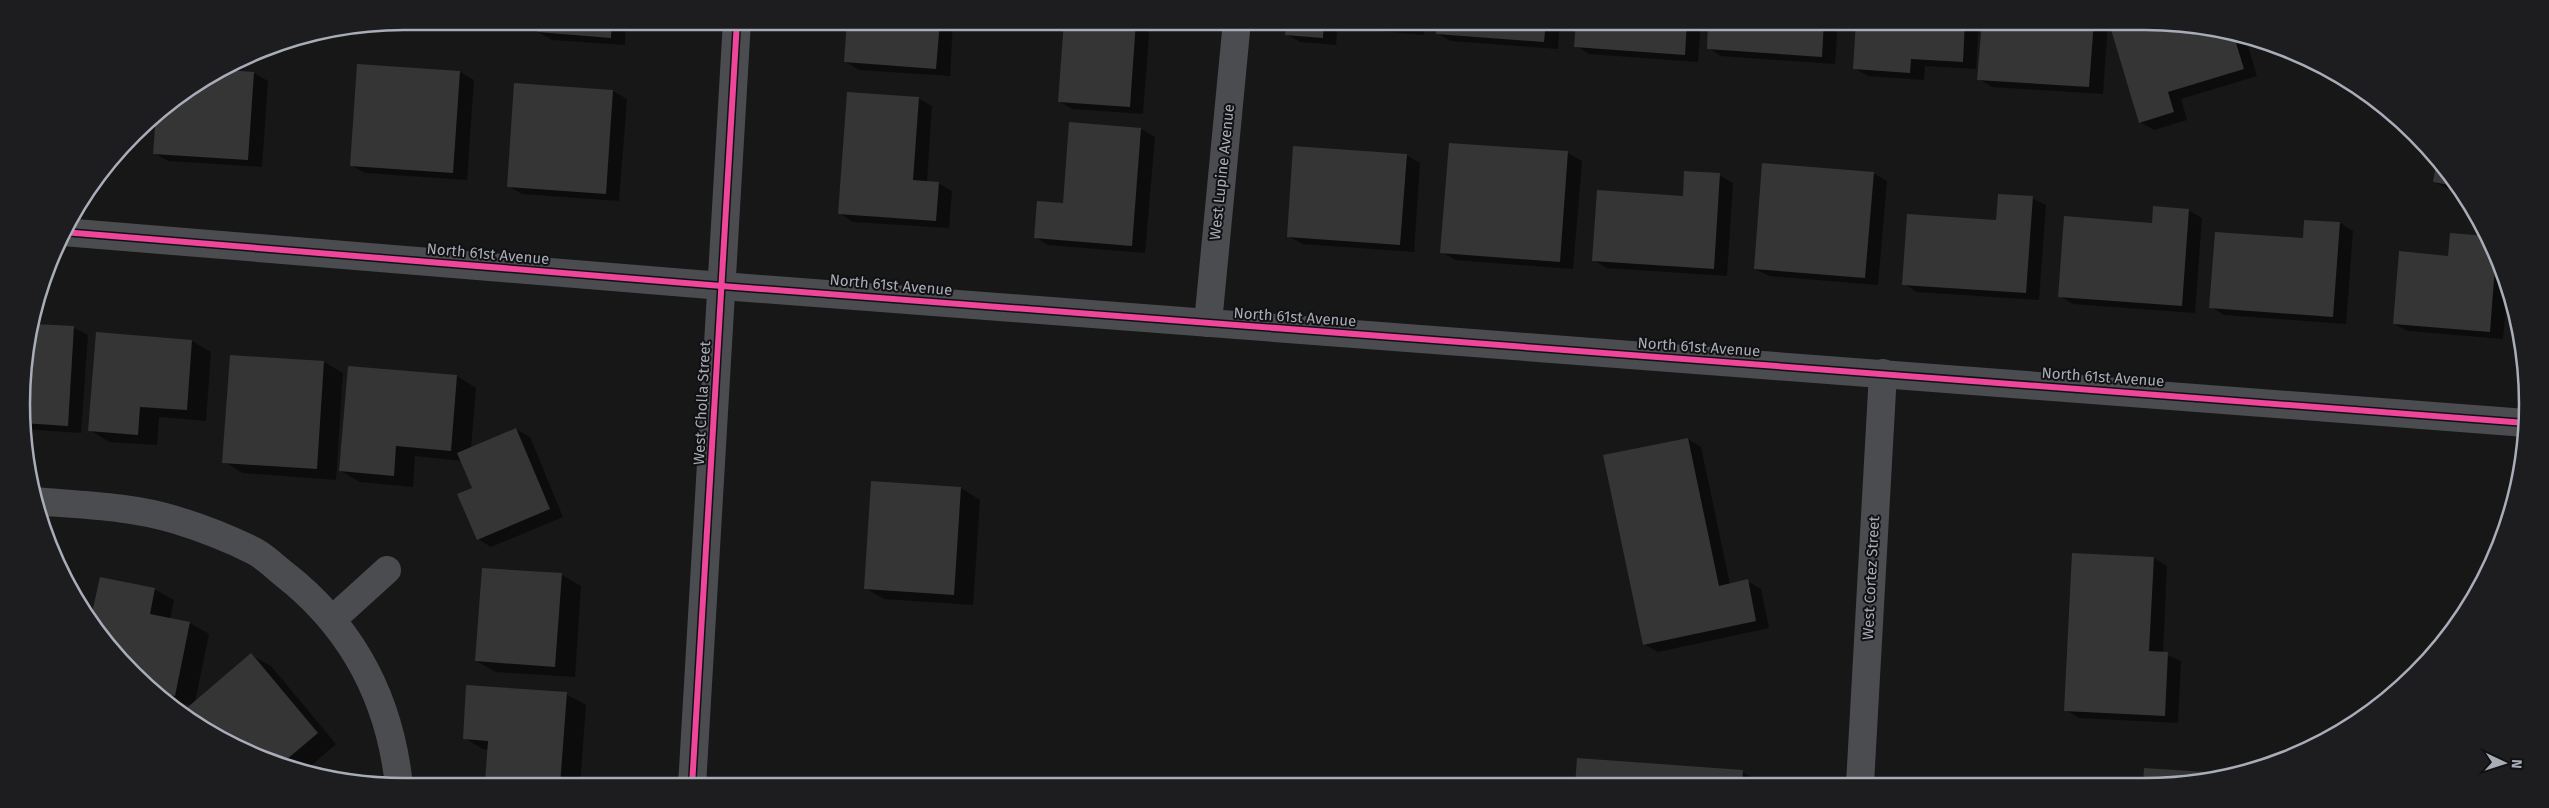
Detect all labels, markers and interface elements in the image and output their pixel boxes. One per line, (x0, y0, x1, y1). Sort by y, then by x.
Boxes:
street label: West Lupine Avenue (1206, 103, 1238, 241)
street label: North 61st Avenue (426, 240, 550, 268)
street label: North 61st Avenue (829, 271, 953, 299)
street label: North 61st Avenue (1233, 304, 1357, 330)
street label: North 61st Avenue (1637, 334, 1761, 360)
street label: West Cholla Street (690, 340, 714, 465)
street label: North 61st Avenue (2041, 364, 2165, 390)
street label: West Cortez Street (1859, 515, 1883, 640)
north arrow (2479, 738, 2529, 788)
text: N (2508, 759, 2525, 769)

